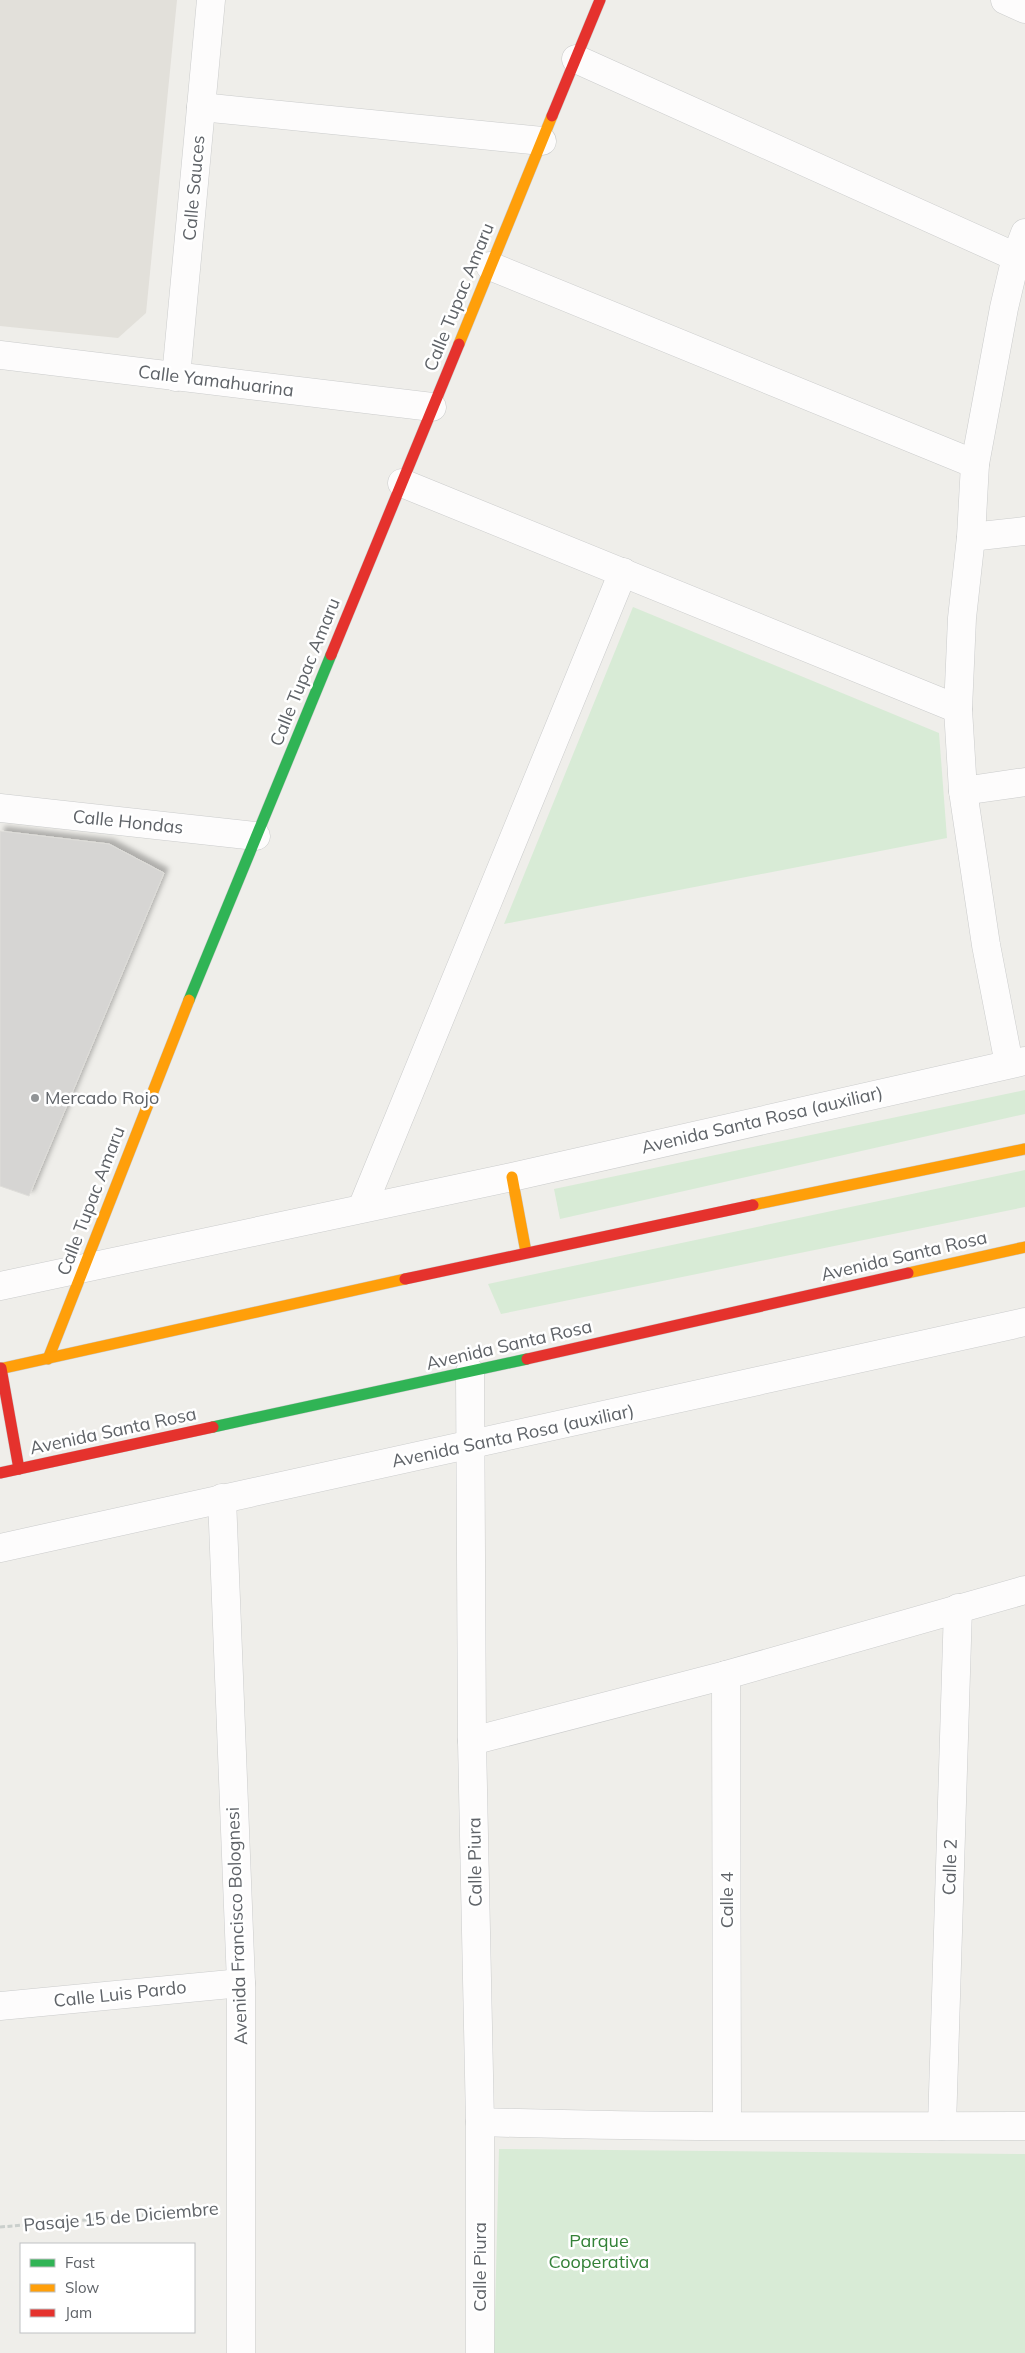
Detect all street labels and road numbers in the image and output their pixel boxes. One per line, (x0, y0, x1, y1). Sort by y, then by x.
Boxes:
street label: Calle Sauces (177, 134, 210, 242)
street label: Calle Tupac Amaru (418, 219, 499, 374)
street label: Calle Yamahuarina (137, 360, 295, 401)
street label: Calle Tupac Amaru (264, 594, 345, 749)
street label: Calle Hondas (72, 804, 185, 839)
street label: Avenida Santa Rosa (auxiliar) (639, 1081, 885, 1159)
street label: Calle Tupac Amaru (52, 1123, 130, 1279)
street label: Avenida Santa Rosa (819, 1225, 989, 1286)
street label: Avenida Santa Rosa (424, 1314, 594, 1375)
street label: Avenida Santa Rosa (auxiliar) (390, 1399, 636, 1472)
street label: Avenida Santa Rosa (28, 1402, 198, 1459)
street label: Avenida Francisco Bolognesi (221, 1807, 252, 2045)
street label: Calle Piura (462, 1817, 487, 1907)
street label: Calle 2 (937, 1838, 962, 1896)
street label: Calle 4 (715, 1871, 738, 1928)
street label: Calle Luis Pardo (52, 1975, 187, 2012)
street label: Pasaje 15 de Diciembre (22, 2197, 219, 2236)
street label: Calle Piura (468, 2222, 491, 2312)

